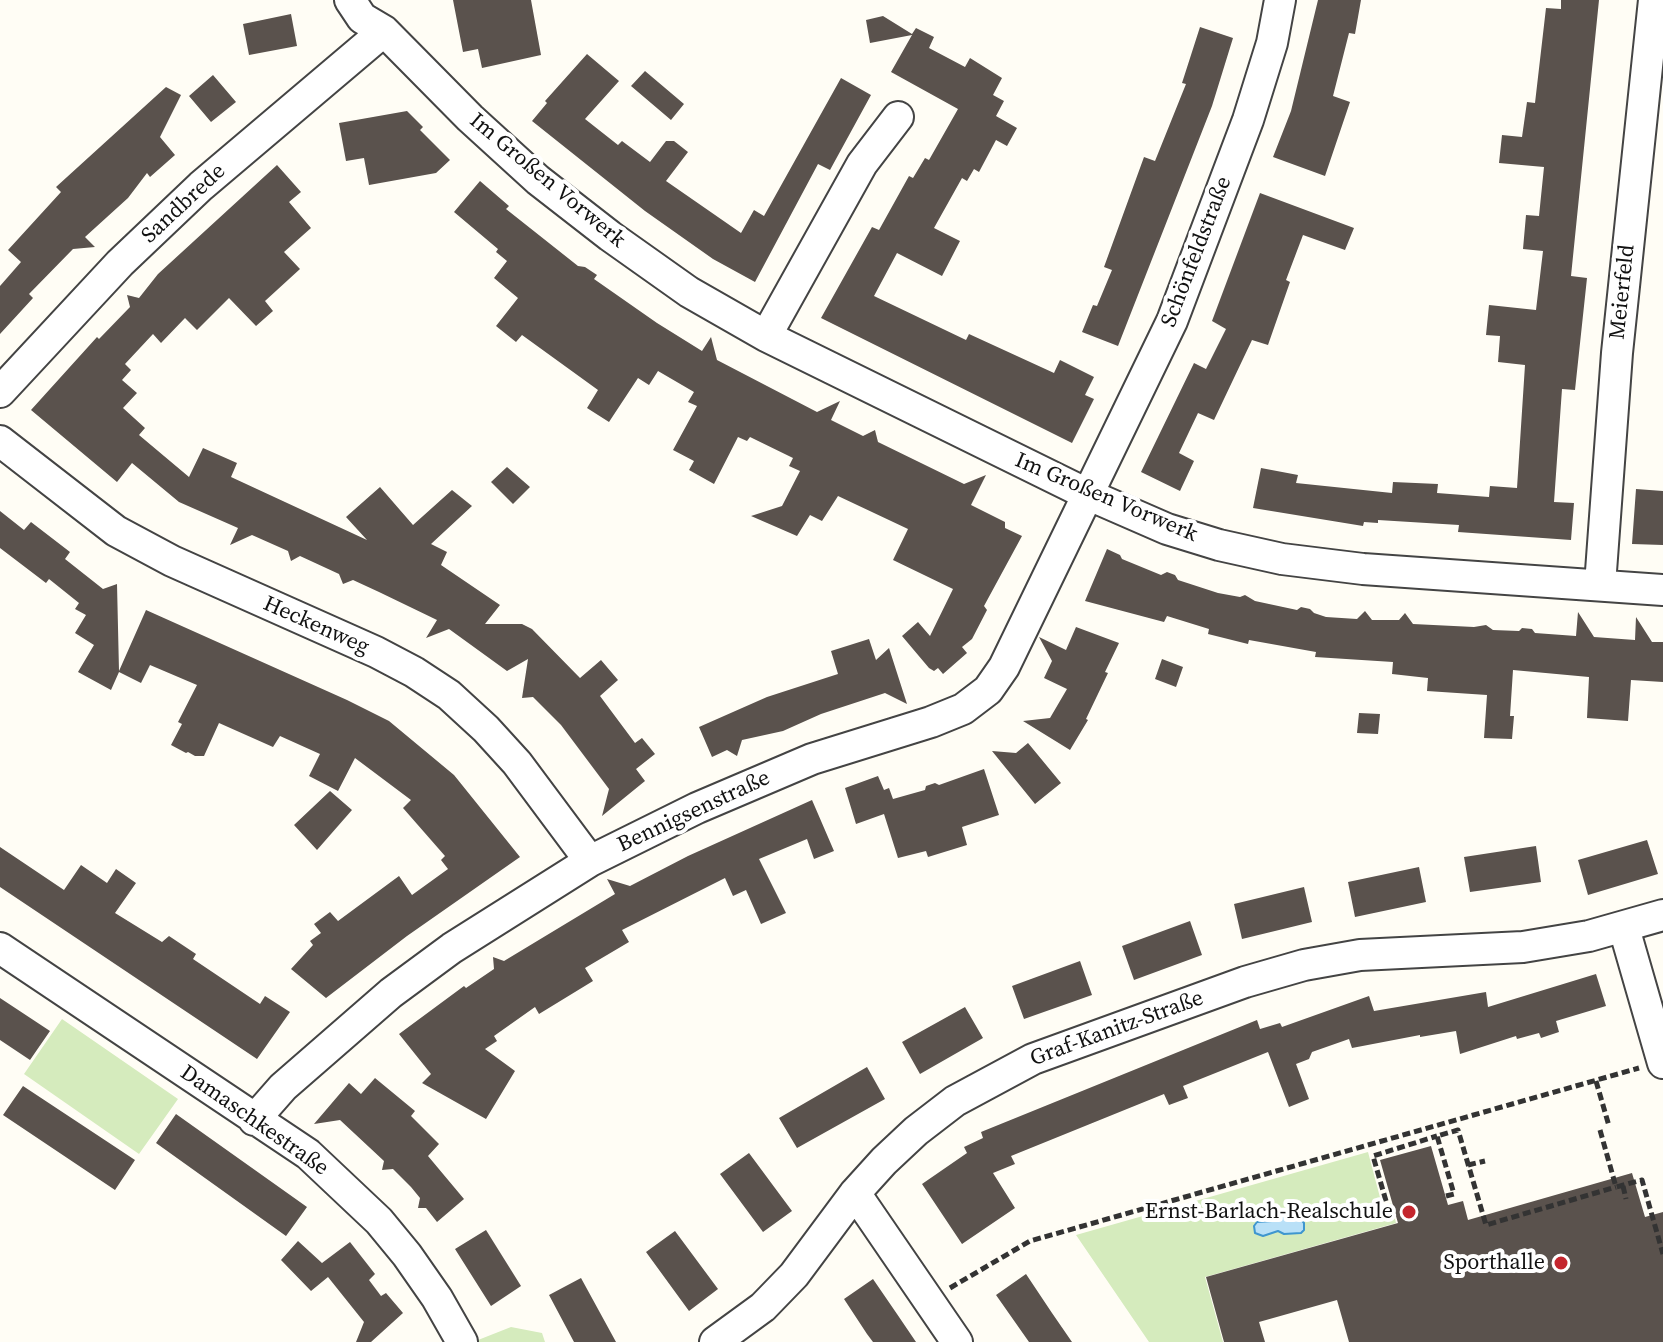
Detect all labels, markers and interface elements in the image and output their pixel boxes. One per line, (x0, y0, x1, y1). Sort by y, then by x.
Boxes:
street label: Im Großen Vorwerk (464, 108, 630, 254)
street label: Sandbrede (137, 159, 231, 249)
street label: Schönfeldstraße (1156, 173, 1238, 331)
street label: Meierfeld (1605, 243, 1641, 341)
street label: Im Großen Vorwerk (1011, 448, 1201, 548)
street label: Heckenweg (259, 591, 373, 661)
street label: Bennigsenstraße (614, 765, 774, 859)
street label: Graf-Kanitz-Straße (1027, 985, 1207, 1073)
street label: Damaschkestraße (175, 1060, 333, 1182)
place label: Ernst-Barlach-Realschule (1145, 1199, 1393, 1225)
marker: Ernst-Barlach-Realschule (1400, 1203, 1418, 1221)
place label: Sporthalle (1443, 1250, 1545, 1276)
marker: Sporthalle (1552, 1254, 1570, 1272)

